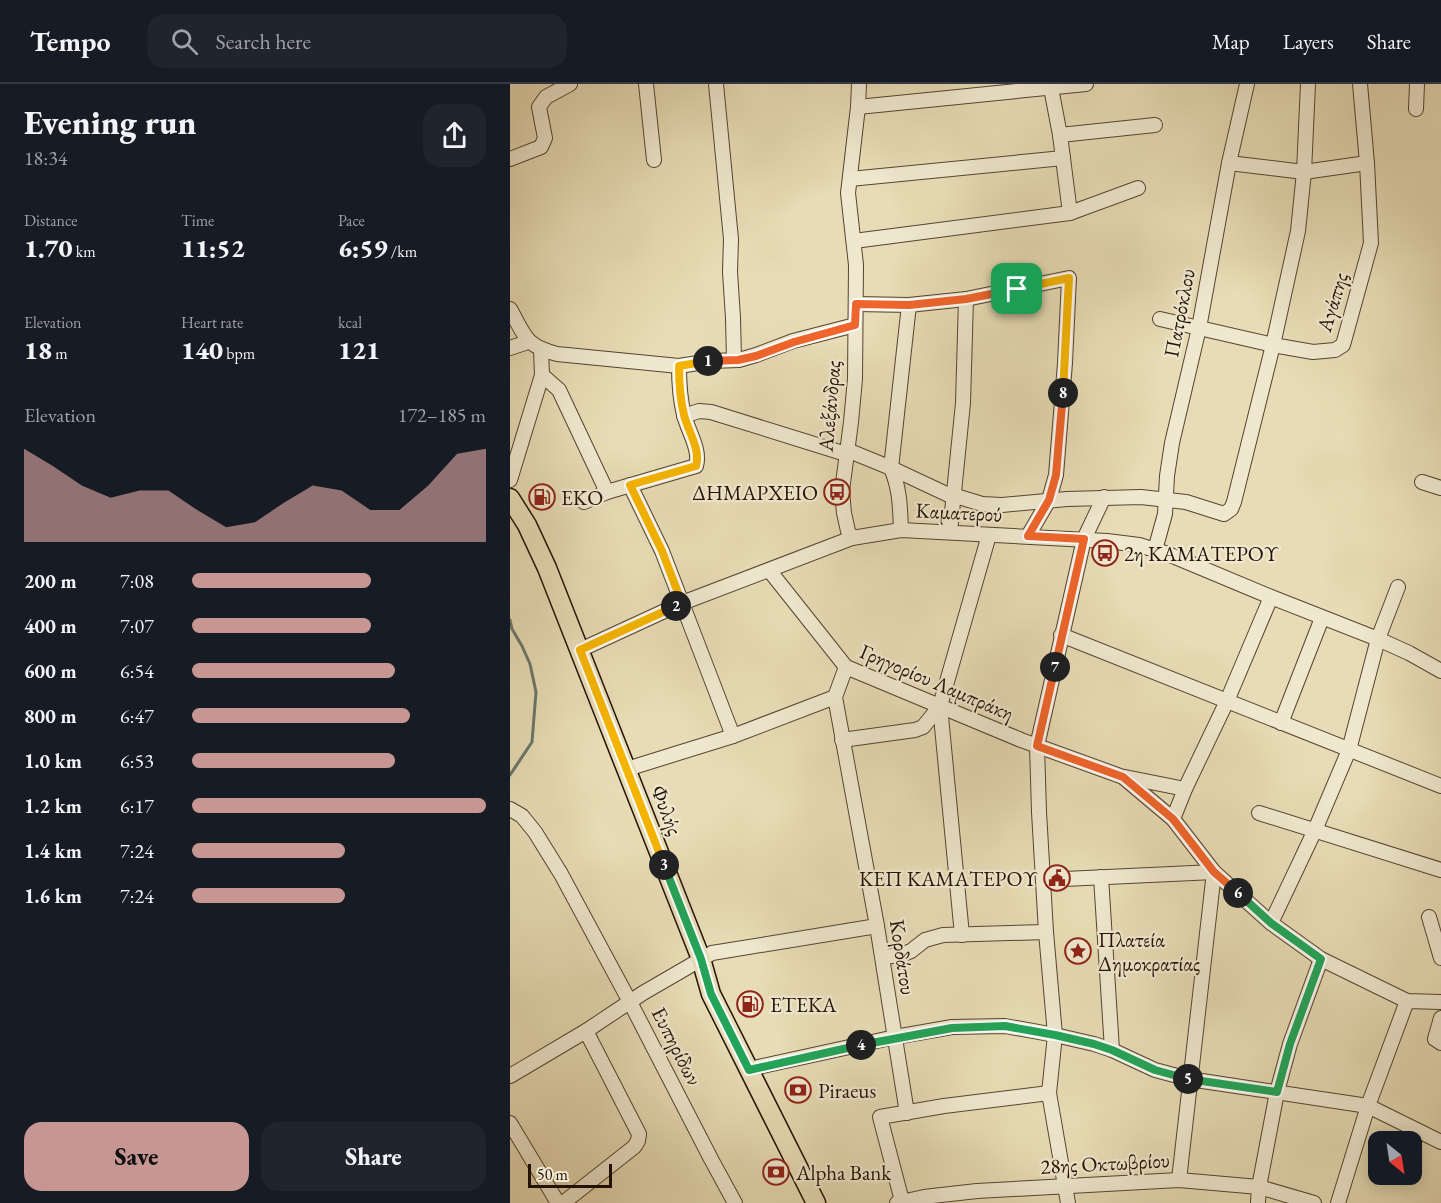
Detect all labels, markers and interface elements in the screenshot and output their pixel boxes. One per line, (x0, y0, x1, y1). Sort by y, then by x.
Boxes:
search box (147, 14, 567, 68)
text: Tempo (30, 23, 111, 59)
icon: search (168, 25, 201, 58)
text: Search here (216, 27, 311, 56)
text: Map (1212, 28, 1250, 55)
text: Layers (1283, 28, 1334, 55)
text: Share (1367, 28, 1411, 55)
text: Evening run (24, 101, 196, 144)
button: share (423, 104, 486, 167)
text: 18:34 (24, 145, 67, 171)
text: Distance (24, 210, 77, 231)
text: Time (181, 210, 214, 231)
text: Pace (338, 210, 365, 231)
text: 1.70 (24, 231, 73, 265)
text: 11:52 (181, 231, 245, 265)
text: 6:59 (338, 231, 388, 265)
text: km (73, 241, 96, 262)
text: /km (388, 241, 417, 262)
pin (991, 263, 1042, 314)
street label: Πατρόκλου (1157, 266, 1201, 360)
street label: Αγάπης (1310, 269, 1354, 336)
icon: arrive (1000, 272, 1033, 305)
text: Elevation (24, 312, 82, 333)
text: Heart rate (181, 312, 243, 333)
text: kcal (338, 312, 362, 333)
text: 18 (24, 333, 52, 367)
text: 140 (181, 333, 223, 367)
text: 121 (338, 333, 380, 367)
text: m (52, 343, 68, 364)
text: bpm (223, 343, 255, 364)
pin: 1 (693, 346, 723, 376)
text: 1 (704, 350, 712, 371)
street label: Αλεξάνδρας (811, 359, 846, 454)
pin: 8 (1048, 378, 1078, 408)
text: 8 (1059, 382, 1067, 403)
text: Elevation (24, 402, 96, 428)
text: 172–185 m (398, 402, 486, 428)
bus stop icon: ΔΗΜΑΡΧΕΙΟ (822, 477, 852, 507)
place label: ΔΗΜΑΡΧΕΙΟ (692, 479, 818, 506)
fuel station icon: EKO (527, 482, 557, 512)
place label: EKO (561, 484, 603, 511)
street label: Καματερού (915, 496, 1003, 528)
bus stop icon: 2η ΚΑΜΑΤΕΡΟΥ (1090, 538, 1120, 568)
place label: 2η ΚΑΜΑΤΕΡΟΥ (1124, 540, 1280, 567)
text: 200 m (24, 568, 77, 594)
text: 7:08 (120, 568, 154, 594)
pin: 2 (661, 591, 691, 621)
text: 2 (672, 595, 680, 616)
text: 400 m (24, 613, 77, 639)
text: 7:07 (120, 613, 154, 639)
street label: Γρηγορίου Λαμπράκη (856, 637, 1018, 727)
pin: 7 (1040, 652, 1070, 682)
text: 7 (1051, 656, 1059, 677)
text: 600 m (24, 658, 77, 684)
text: 6:54 (120, 658, 154, 684)
text: 800 m (24, 703, 77, 729)
text: 6:47 (120, 703, 154, 729)
text: 1.0 km (24, 748, 82, 774)
text: 6:53 (120, 748, 154, 774)
street label: Φυλής (645, 781, 689, 839)
text: 1.2 km (24, 793, 82, 819)
text: 6:17 (120, 793, 154, 819)
text: 1.4 km (24, 838, 82, 864)
text: 7:24 (120, 838, 154, 864)
pin: 3 (649, 850, 679, 880)
text: 3 (660, 854, 668, 875)
public building icon: ΚΕΠ ΚΑΜΑΤΕΡΟΥ (1042, 863, 1072, 893)
place label: ΚΕΠ ΚΑΜΑΤΕΡΟΥ (859, 865, 1038, 892)
pin: 6 (1223, 878, 1253, 908)
text: 6 (1234, 882, 1242, 903)
text: 1.6 km (24, 883, 82, 909)
text: 7:24 (120, 883, 154, 909)
street label: Κορδάτου (884, 917, 922, 997)
place label: Πλατεία Δημοκρατίας (1098, 926, 1200, 977)
place icon: Πλατεία Δημοκρατίας (1063, 936, 1093, 966)
fuel station icon: ΕΤΕΚΑ (735, 989, 765, 1019)
place label: ΕΤΕΚΑ (770, 991, 837, 1018)
street label: Ευπηρίδων (646, 1002, 708, 1090)
pin: 4 (846, 1030, 876, 1060)
text: 4 (857, 1034, 865, 1055)
pin: 5 (1173, 1064, 1203, 1094)
text: 5 (1184, 1068, 1192, 1089)
bank icon: Piraeus (783, 1075, 813, 1105)
place label: Piraeus (818, 1077, 876, 1104)
button: Save (24, 1122, 249, 1191)
button: Share (261, 1122, 486, 1191)
north arrow (1368, 1131, 1422, 1185)
map controls (1368, 1131, 1422, 1185)
street label: 28ης Οκτωβρίου (1040, 1146, 1170, 1180)
bank icon: Alpha Bank (761, 1157, 791, 1187)
place label: Alpha Bank (795, 1159, 892, 1186)
scale bar (528, 1161, 612, 1188)
text: 50 m (537, 1164, 568, 1185)

